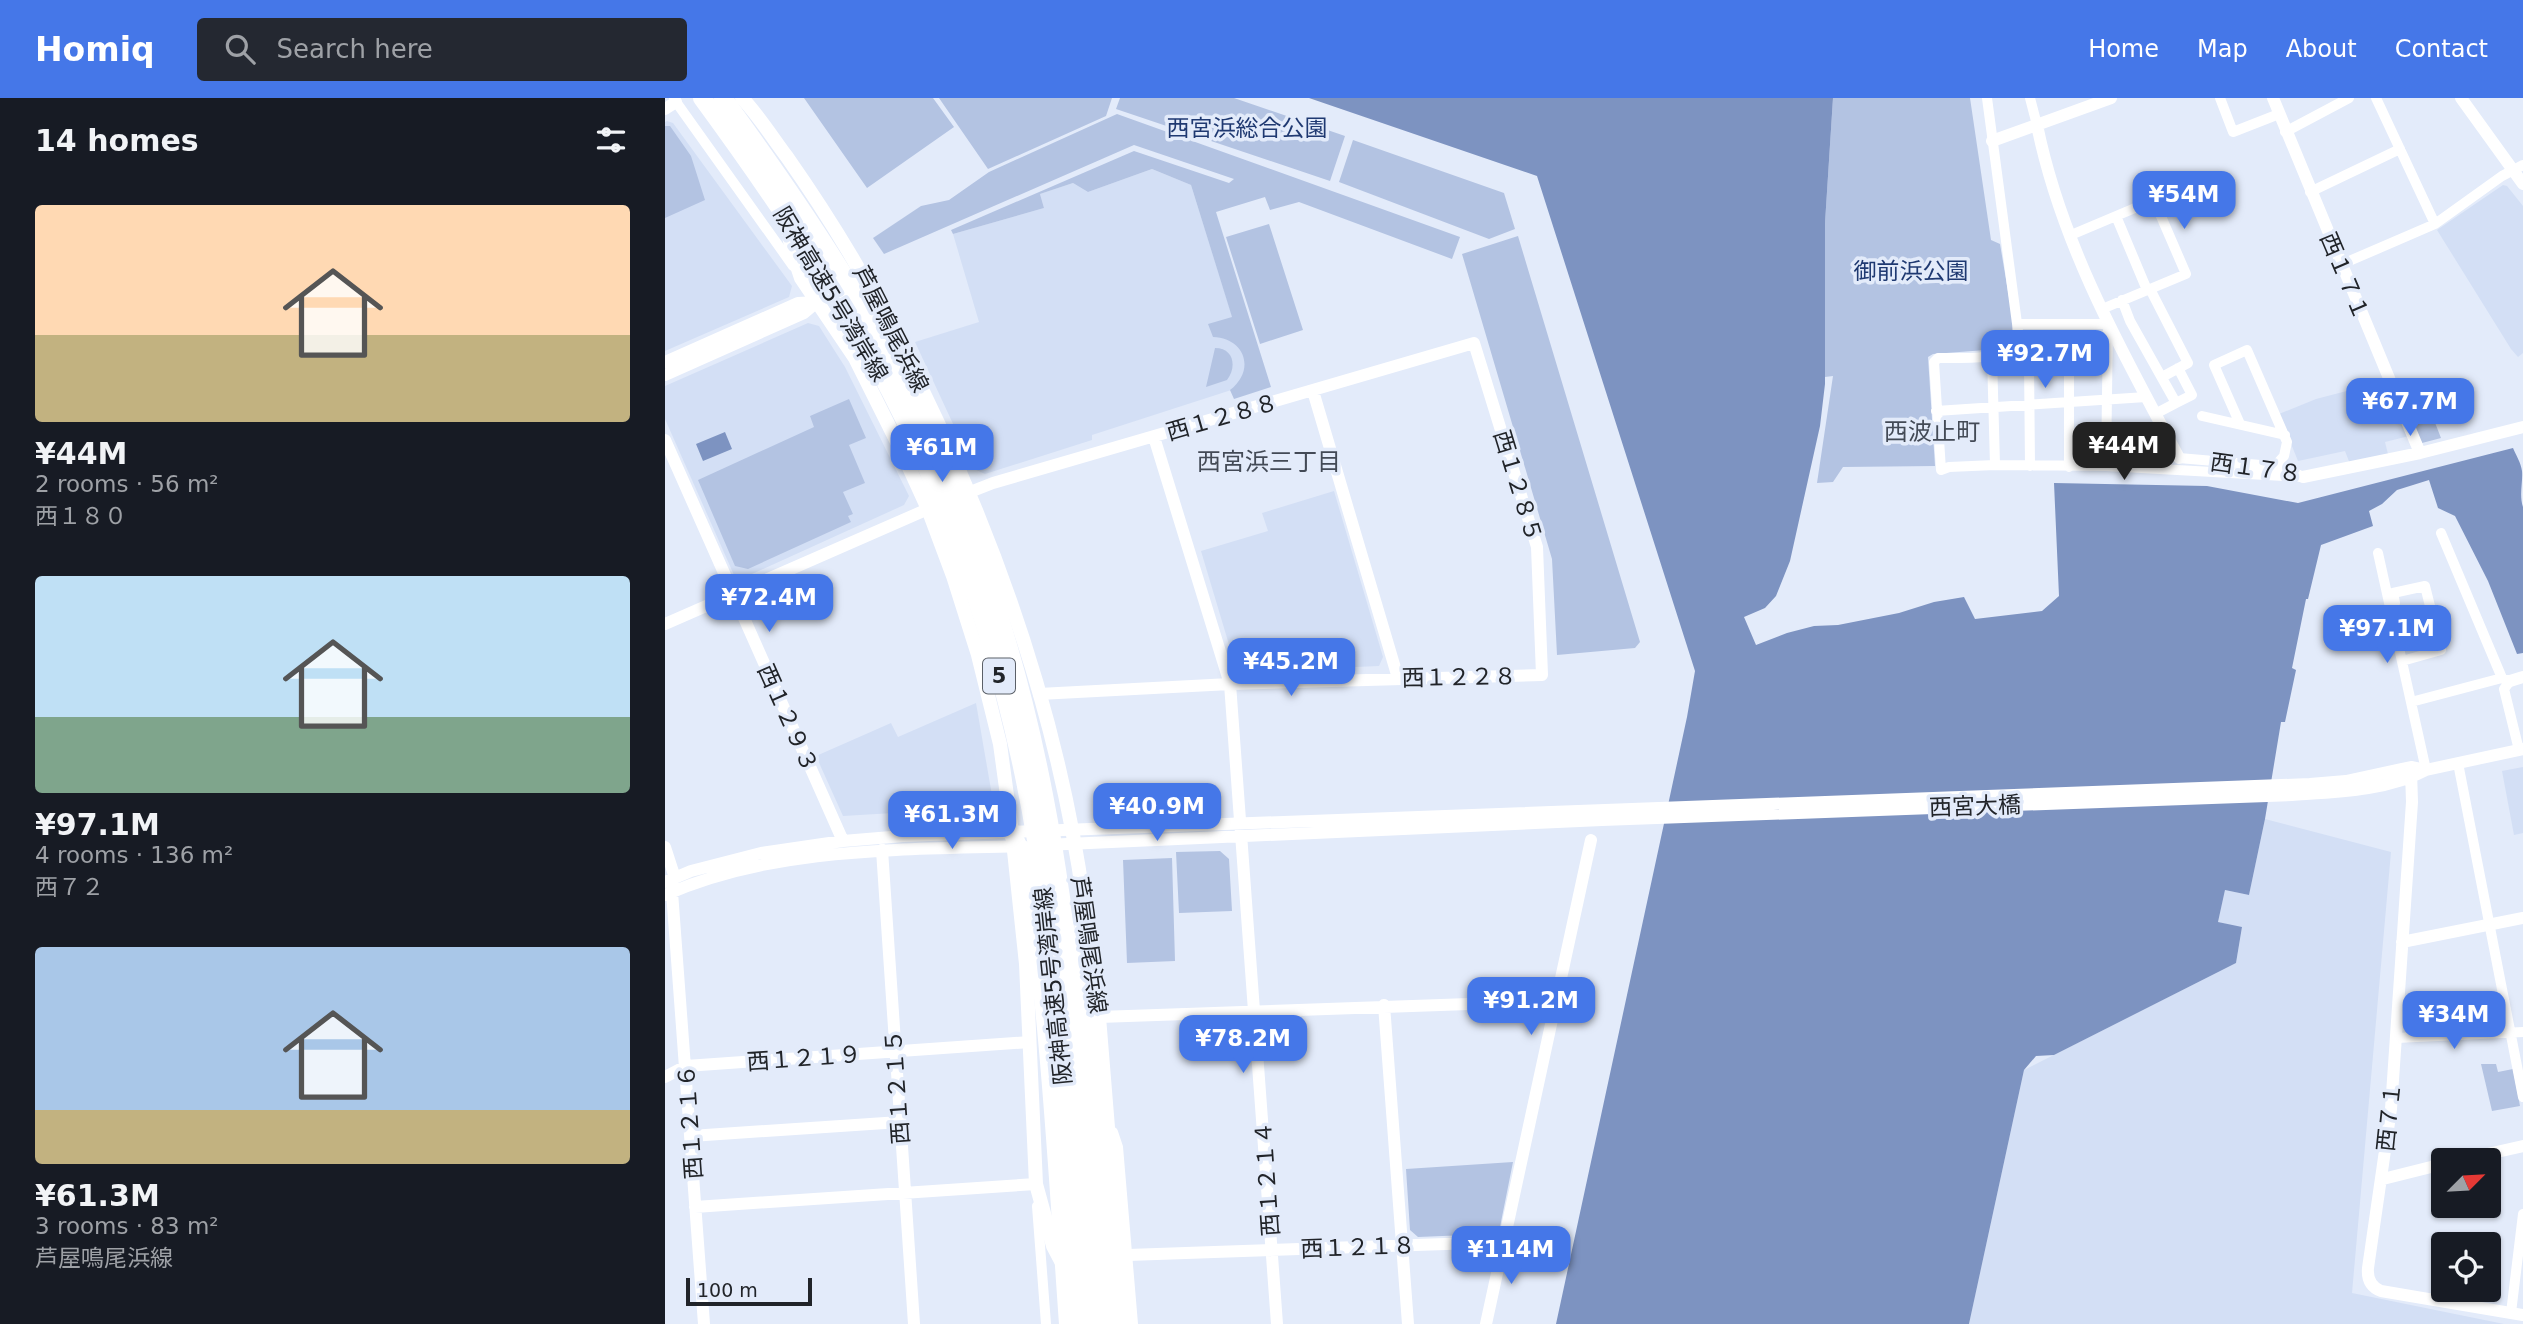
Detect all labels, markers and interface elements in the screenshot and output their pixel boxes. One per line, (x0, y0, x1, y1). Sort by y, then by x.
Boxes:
search box (197, 18, 687, 81)
text: Homiq (35, 30, 155, 69)
icon: search (221, 30, 259, 68)
text: Search here (277, 34, 433, 64)
text: Home (2088, 35, 2159, 63)
text: Map (2197, 35, 2248, 63)
text: About (2286, 35, 2357, 63)
text: Contact (2395, 35, 2488, 63)
park label: 西宮浜総合公園 (1167, 115, 1328, 141)
icon: filters (592, 121, 630, 159)
text: 14 homes (35, 123, 199, 158)
pin: ¥54M (2143, 172, 2225, 231)
text: ¥54M (2149, 181, 2219, 207)
street label: 阪神高速5号湾岸線 (769, 202, 893, 386)
street label: 西１７１ (2315, 229, 2375, 323)
icon: home (270, 250, 396, 376)
park label: 御前浜公園 (1854, 258, 1969, 284)
street label: 芦屋鳴尾浜線 (848, 262, 934, 396)
pin: ¥92.7M (1988, 330, 2102, 390)
text: ¥92.7M (1997, 340, 2093, 366)
pin: ¥67.7M (2353, 378, 2467, 438)
text: ¥67.7M (2362, 388, 2458, 414)
street label: 西１２８８ (1163, 389, 1281, 445)
district label: 西波止町 (1884, 418, 1980, 446)
pin: ¥44M (2083, 422, 2165, 482)
pin: ¥61M (901, 424, 983, 484)
street label: 西１２８５ (1489, 427, 1547, 545)
text: ¥44M (2089, 432, 2159, 458)
text: ¥61M (907, 434, 977, 460)
text: ¥44M (35, 436, 127, 471)
district label: 西宮浜三丁目 (1197, 448, 1341, 476)
street label: 西１７８ (2209, 449, 2303, 487)
text: 2 rooms · 56 m² (35, 471, 219, 497)
text: 西１８０ (35, 503, 127, 529)
pin: ¥72.4M (712, 574, 826, 634)
text: ¥72.4M (721, 584, 817, 610)
pin: ¥97.1M (2330, 606, 2444, 665)
text: ¥97.1M (2339, 615, 2435, 641)
icon: home (270, 621, 396, 747)
pin: ¥45.2M (1234, 638, 1348, 698)
text: ¥45.2M (1243, 648, 1339, 674)
road number: 5 (983, 658, 1015, 694)
street label: 西１２９３ (753, 660, 823, 776)
street label: 西１２２８ (1401, 663, 1517, 691)
pin: ¥40.9M (1100, 784, 1214, 843)
street label: 西宮大橋 (1929, 791, 2021, 821)
pin: ¥61.3M (895, 792, 1009, 851)
text: ¥40.9M (1109, 793, 1205, 819)
text: ¥61.3M (904, 801, 1000, 827)
text: ¥97.1M (35, 807, 160, 842)
text: 4 rooms · 136 m² (35, 842, 233, 868)
text: 西７２ (35, 874, 104, 900)
street label: 芦屋鳴尾浜線 (1067, 875, 1111, 1015)
street label: 阪神高速5号湾岸線 (1030, 886, 1076, 1086)
pin: ¥91.2M (1474, 978, 1588, 1037)
text: ¥91.2M (1483, 987, 1579, 1013)
icon: home (270, 992, 396, 1118)
pin: ¥34M (2413, 992, 2495, 1051)
text: ¥34M (2419, 1001, 2489, 1027)
pin: ¥78.2M (1186, 1016, 1300, 1075)
text: ¥78.2M (1195, 1025, 1291, 1051)
street label: 西１２１５ (880, 1029, 914, 1145)
street label: 西１２１９ (746, 1041, 862, 1075)
street label: 西１２１６ (673, 1064, 707, 1180)
street label: 西７１ (2372, 1081, 2406, 1153)
street label: 西１２１４ (1250, 1121, 1284, 1237)
north arrow (2431, 1148, 2501, 1218)
map controls (2431, 1148, 2501, 1302)
text: ¥61.3M (35, 1178, 160, 1213)
text: 3 rooms · 83 m² (35, 1213, 219, 1239)
pin: ¥114M (1462, 1226, 1560, 1286)
street label: 西１２１８ (1300, 1232, 1416, 1262)
button: locate (2431, 1232, 2501, 1302)
text: ¥114M (1468, 1236, 1554, 1262)
text: 芦屋鳴尾浜線 (35, 1245, 173, 1271)
scale bar (686, 1275, 812, 1307)
text: 100 m (697, 1279, 758, 1301)

